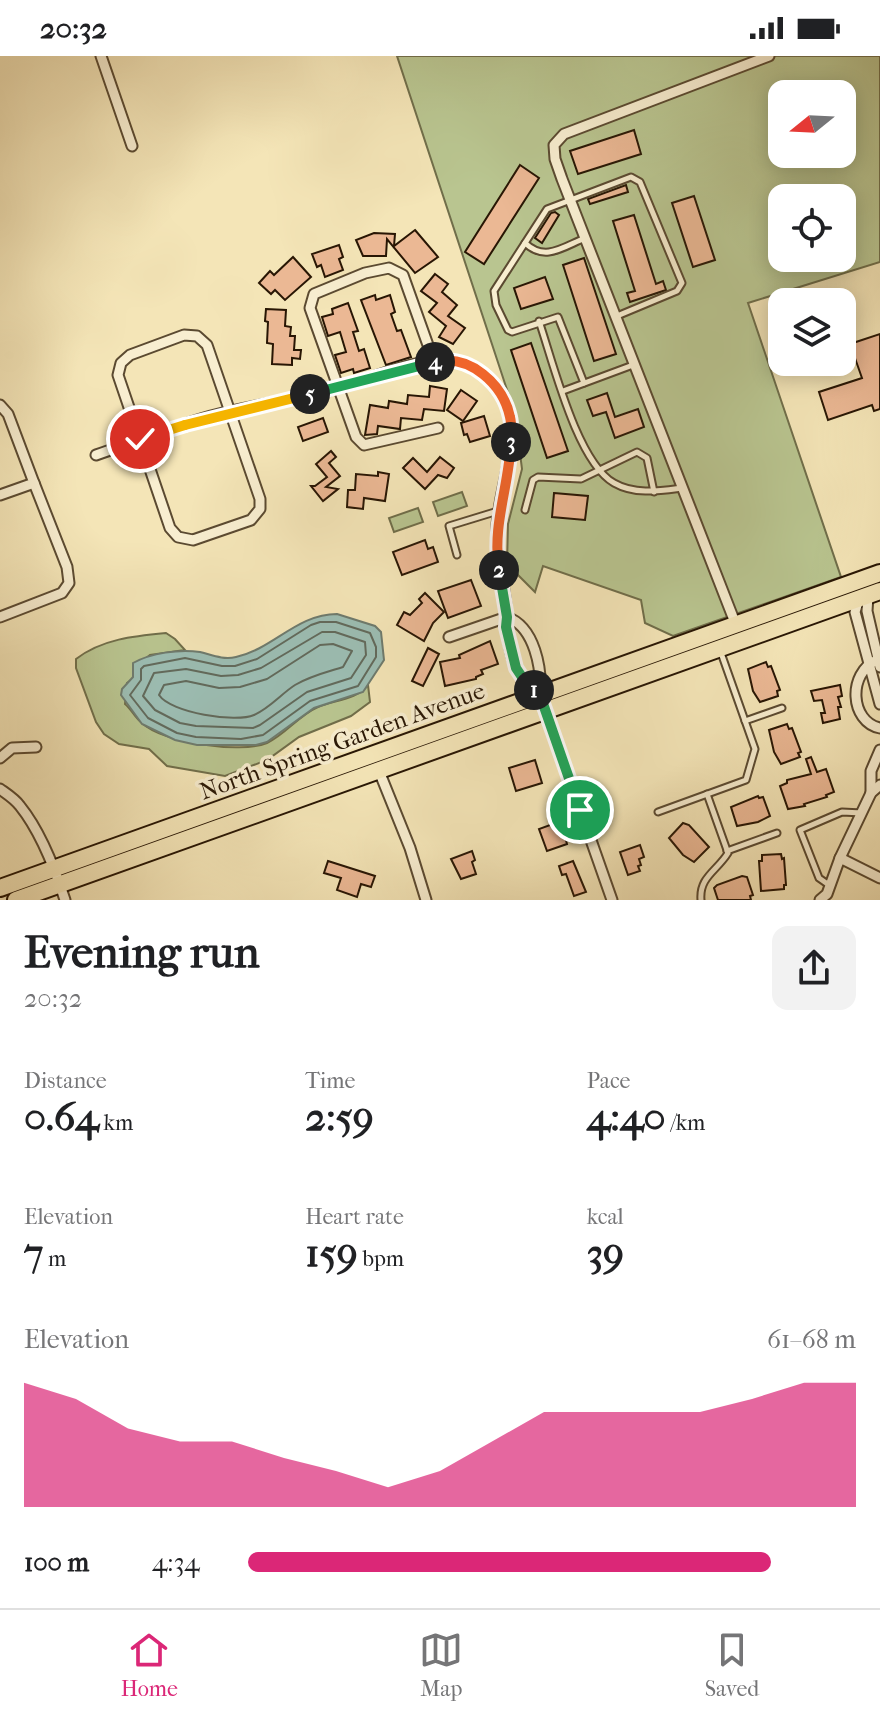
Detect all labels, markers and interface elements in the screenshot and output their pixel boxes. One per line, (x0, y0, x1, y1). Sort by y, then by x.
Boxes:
text: 20:32 (40, 11, 107, 46)
north arrow (768, 80, 856, 168)
map controls (768, 80, 856, 376)
button: locate (768, 184, 856, 272)
button: layers (768, 288, 856, 376)
pin: 4 (415, 342, 455, 382)
text: 4 (429, 349, 442, 375)
pin: 5 (290, 374, 330, 414)
text: 5 (305, 381, 315, 407)
pin (106, 405, 174, 473)
icon: check (118, 417, 162, 461)
pin: 3 (491, 422, 531, 462)
text: 3 (506, 429, 516, 455)
pin: 2 (479, 550, 519, 590)
text: 2 (493, 557, 505, 583)
pin: 1 (514, 670, 554, 710)
street label: North Spring Garden Avenue (196, 676, 488, 806)
text: 1 (530, 677, 538, 703)
pin (546, 776, 614, 844)
icon: arrive (558, 788, 602, 832)
button: share (772, 926, 856, 1010)
text: Evening run (24, 927, 259, 978)
text: 20:32 (24, 983, 82, 1014)
text: Distance (24, 1068, 107, 1094)
text: Time (305, 1068, 355, 1094)
text: Pace (587, 1068, 630, 1094)
text: 0.64 (24, 1094, 99, 1140)
text: 2:59 (305, 1094, 374, 1140)
text: 4:40 (587, 1094, 666, 1140)
text: km (99, 1110, 133, 1136)
text: /km (666, 1110, 705, 1136)
text: Elevation (24, 1204, 113, 1230)
text: Heart rate (305, 1204, 404, 1230)
text: kcal (587, 1204, 624, 1230)
text: 7 (24, 1230, 43, 1276)
text: 159 (305, 1230, 358, 1276)
text: 39 (587, 1230, 624, 1276)
text: m (43, 1246, 66, 1272)
text: bpm (358, 1246, 404, 1272)
text: Elevation (24, 1324, 129, 1355)
text: 61–68 m (767, 1324, 856, 1355)
text: 100 m (24, 1547, 89, 1578)
text: 4:34 (152, 1547, 200, 1578)
tab: Home (121, 1628, 178, 1702)
tab: Map (419, 1628, 463, 1702)
tab: Saved (705, 1628, 759, 1702)

